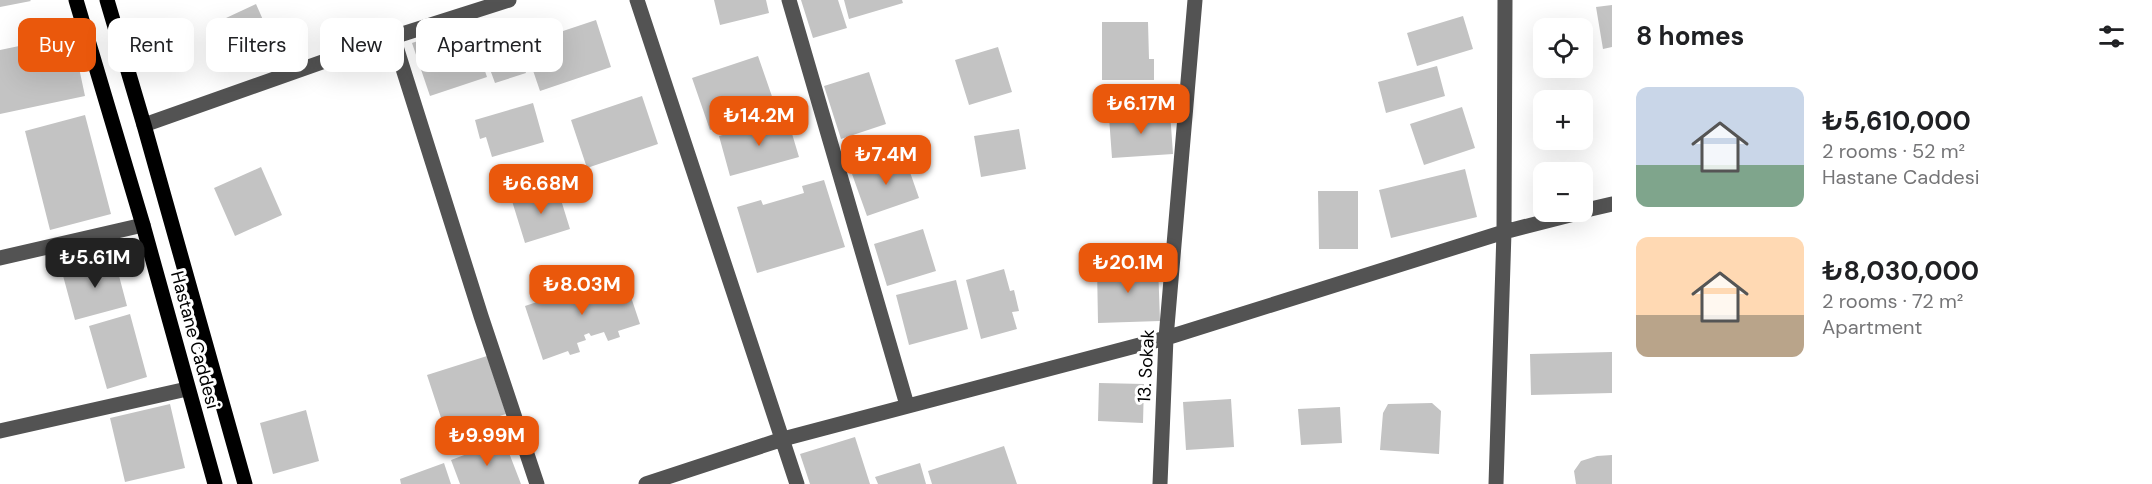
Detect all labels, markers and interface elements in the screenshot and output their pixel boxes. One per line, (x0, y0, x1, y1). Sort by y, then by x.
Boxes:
chip: Buy (18, 18, 96, 72)
chip: Rent (108, 18, 194, 72)
chip: Filters (206, 18, 308, 72)
chip: New (320, 18, 404, 72)
chip: Apartment (416, 18, 563, 72)
map controls (1533, 18, 1593, 222)
button: locate (1533, 18, 1593, 78)
text: 8 homes (1636, 19, 1744, 53)
icon: filters (2095, 20, 2128, 53)
pin: ₺6.17M (1092, 84, 1190, 135)
text: ₺6.17M (1107, 90, 1175, 116)
button: + (1533, 90, 1593, 150)
pin: ₺14.2M (710, 96, 808, 147)
text: ₺14.2M (723, 102, 795, 128)
text: ₺5,610,000 (1822, 104, 1971, 138)
icon: home (1684, 111, 1756, 183)
pin: ₺7.4M (844, 135, 928, 186)
text: 2 rooms · 52 m² (1822, 138, 1965, 164)
text: ₺7.4M (855, 141, 917, 167)
button: − (1533, 162, 1593, 222)
pin: ₺6.68M (492, 164, 590, 215)
text: Hastane Caddesi (1822, 164, 1979, 190)
text: ₺6.68M (503, 170, 579, 196)
pin: ₺5.61M (46, 238, 144, 289)
pin: ₺20.1M (1079, 243, 1177, 294)
text: ₺5.61M (59, 244, 131, 270)
text: ₺20.1M (1093, 249, 1163, 275)
text: ₺8,030,000 (1822, 254, 1979, 288)
icon: home (1684, 261, 1756, 333)
pin: ₺8.03M (533, 265, 631, 316)
street label: Hastane Caddesi (165, 268, 225, 412)
text: ₺8.03M (543, 271, 621, 297)
text: 2 rooms · 72 m² (1822, 288, 1963, 314)
text: Apartment (1822, 314, 1922, 340)
street label: 13. Sokak (1132, 329, 1160, 403)
pin: ₺9.99M (438, 416, 536, 467)
text: ₺9.99M (449, 422, 525, 448)

